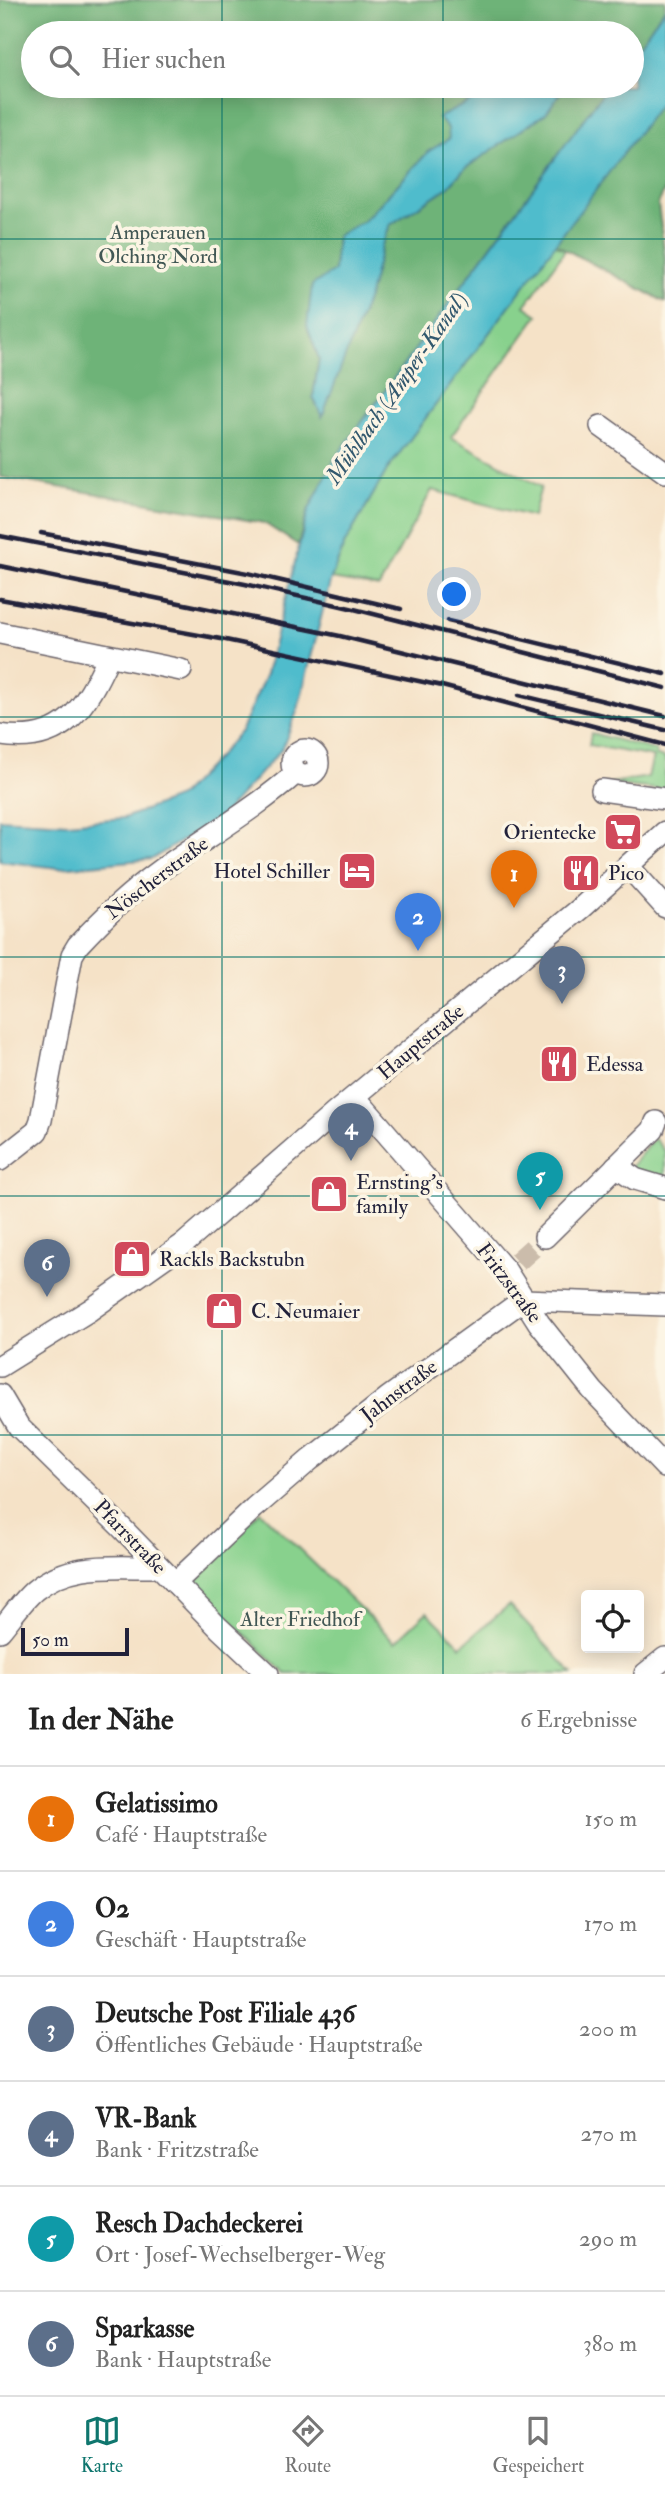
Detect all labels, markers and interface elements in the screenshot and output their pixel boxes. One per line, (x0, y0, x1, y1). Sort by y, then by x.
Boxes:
search box (21, 21, 644, 98)
icon: search (45, 41, 83, 79)
text: Hier suchen (101, 44, 226, 76)
park label: Amperauen Olching Nord (98, 219, 218, 270)
water label: Mühlbach (Amper-Kanal) (318, 286, 473, 491)
your location (437, 577, 471, 611)
supermarket icon: Orientecke (602, 811, 644, 853)
place label: Orientecke (504, 819, 596, 846)
street label: Nöscherstraße (100, 830, 214, 926)
hotel icon: Hotel Schiller (336, 850, 378, 892)
pin: 1 (491, 850, 537, 908)
restaurant icon: Pico (560, 852, 602, 894)
place label: Hotel Schiller (214, 858, 330, 885)
place label: Pico (608, 860, 644, 887)
pin: 2 (395, 893, 441, 951)
pin: 3 (539, 946, 585, 1004)
street label: Hauptstraße (372, 998, 470, 1086)
restaurant icon: Edessa (538, 1043, 580, 1085)
place label: Edessa (586, 1051, 644, 1078)
pin: 4 (328, 1103, 374, 1161)
pin: 5 (517, 1152, 563, 1210)
place label: Ernsting's family (356, 1169, 443, 1220)
shop icon: Ernsting's family (308, 1173, 350, 1215)
shop icon: Rackls Backstubn (111, 1238, 153, 1280)
street label: Fritzstraße (470, 1238, 548, 1329)
pin: 6 (24, 1239, 70, 1297)
place label: Rackls Backstubn (159, 1246, 305, 1273)
shop icon: C. Neumaier (203, 1290, 245, 1332)
place label: C. Neumaier (251, 1298, 360, 1325)
street label: Jahnstraße (354, 1353, 443, 1429)
street label: Pfarrstraße (88, 1494, 172, 1580)
map controls (581, 1590, 644, 1653)
button: locate (581, 1590, 644, 1653)
park label: Alter Friedhof (239, 1606, 363, 1633)
scale bar (21, 1625, 130, 1657)
text: 50 m (32, 1628, 69, 1652)
text: In der Nähe (28, 1701, 173, 1738)
text: 6 Ergebnisse (520, 1705, 637, 1734)
text: Gelatissimo (95, 1788, 218, 1820)
text: 1 (47, 1804, 55, 1833)
text: 150 m (584, 1804, 637, 1833)
text: Café · Hauptstraße (95, 1820, 267, 1849)
text: O2 (95, 1893, 129, 1925)
text: 2 (45, 1909, 57, 1938)
text: 170 m (584, 1909, 637, 1938)
text: Geschäft · Hauptstraße (95, 1925, 306, 1954)
text: Deutsche Post Filiale 436 (95, 1998, 355, 2030)
text: 3 (47, 2014, 55, 2043)
text: 200 m (579, 2014, 637, 2043)
text: Öffentliches Gebäude · Hauptstraße (95, 2030, 423, 2059)
text: VR-Bank (95, 2103, 197, 2135)
text: 4 (45, 2119, 57, 2148)
text: 270 m (580, 2119, 637, 2148)
text: Bank · Fritzstraße (95, 2135, 259, 2164)
text: Resch Dachdeckerei (95, 2208, 303, 2240)
text: 5 (46, 2224, 56, 2253)
text: 290 m (579, 2224, 637, 2253)
text: Ort · Josef-Wechselberger-Weg (95, 2240, 385, 2269)
text: Sparkasse (95, 2313, 194, 2345)
text: 6 (45, 2329, 57, 2358)
text: 380 m (583, 2329, 637, 2358)
text: Bank · Hauptstraße (95, 2345, 271, 2374)
tab: Karte (81, 2412, 123, 2478)
tab: Route (285, 2412, 331, 2478)
tab: Gespeichert (493, 2412, 584, 2478)

